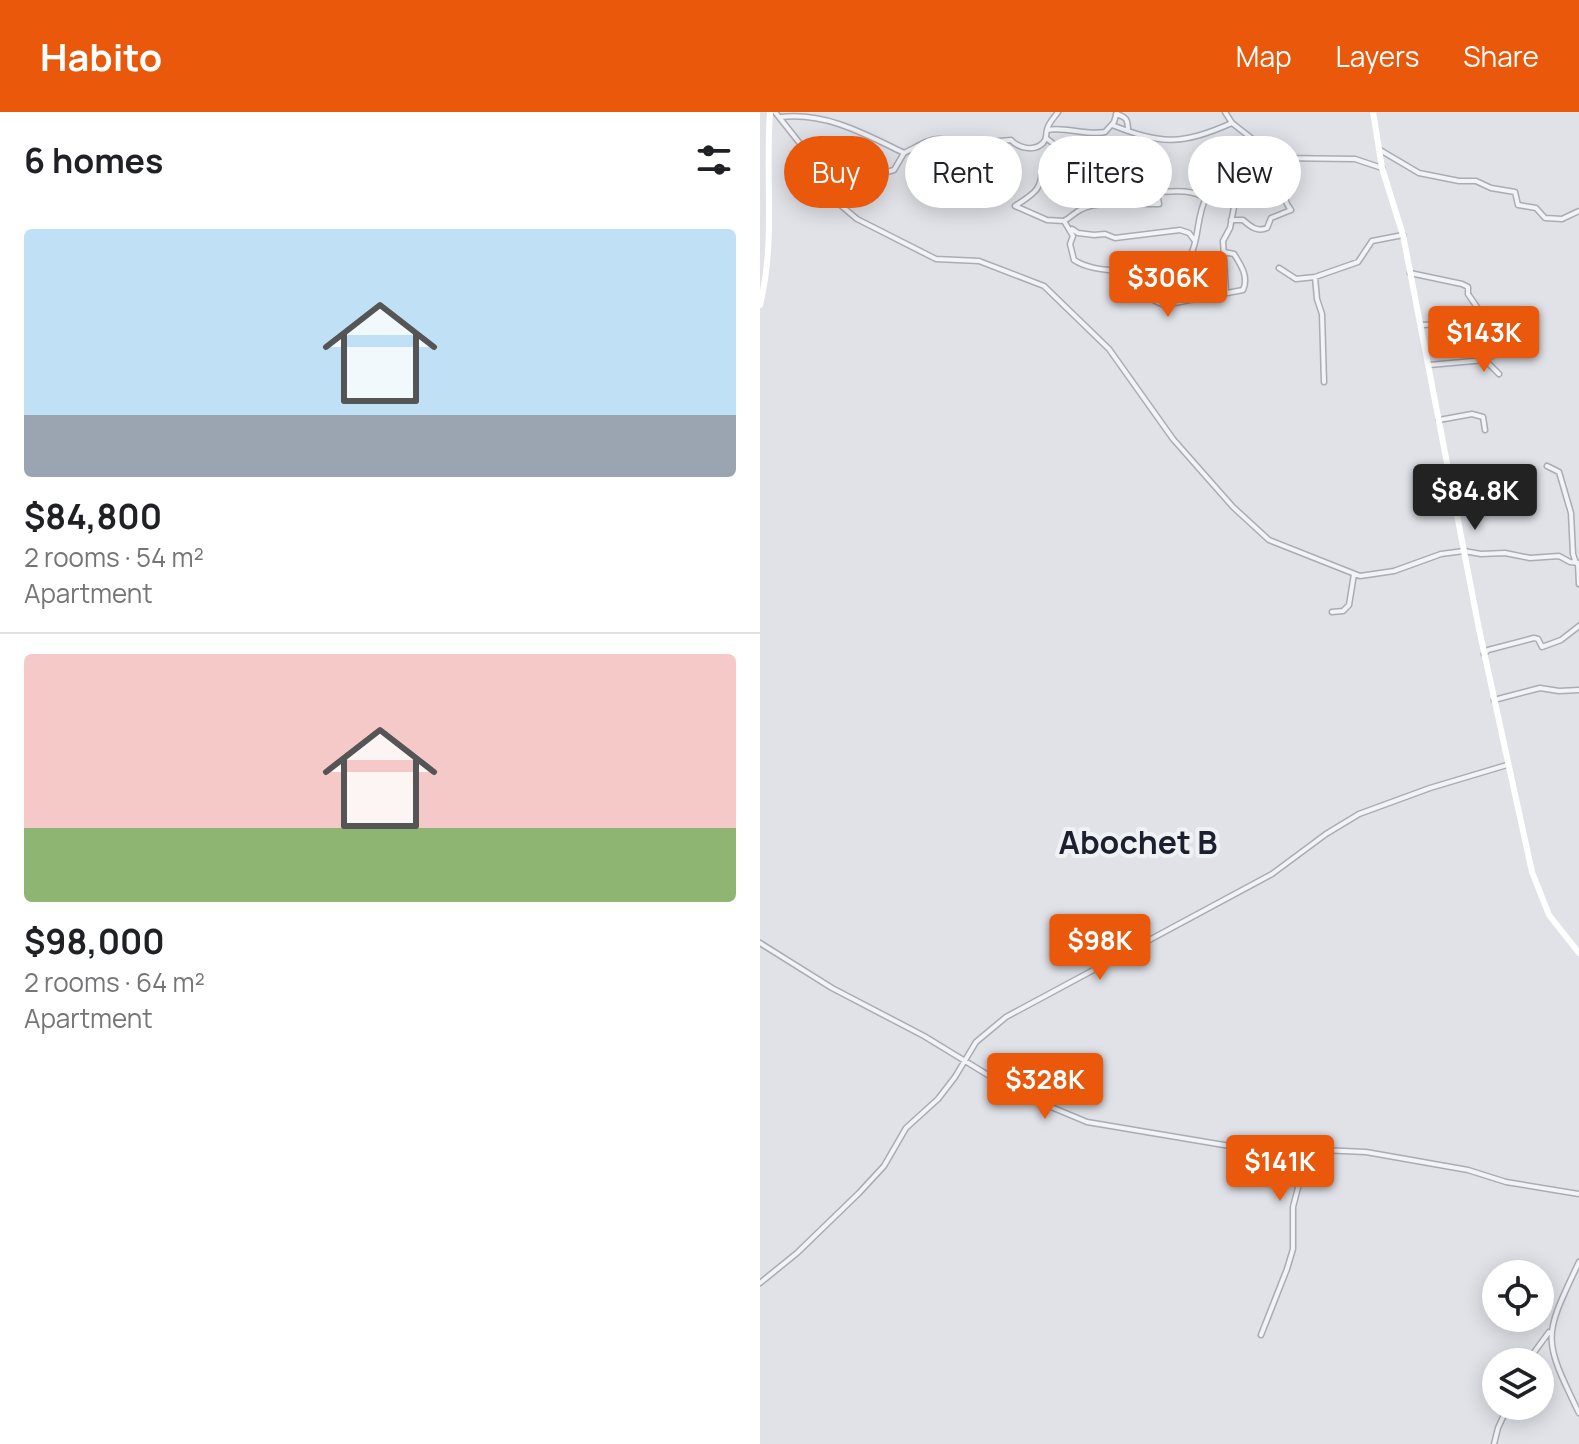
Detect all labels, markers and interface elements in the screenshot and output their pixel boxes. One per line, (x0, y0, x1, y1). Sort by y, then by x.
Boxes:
text: Habito (40, 30, 162, 82)
text: Map (1236, 37, 1292, 75)
text: Layers (1336, 37, 1419, 75)
text: Share (1463, 37, 1539, 75)
chip: Buy (784, 136, 889, 208)
chip: Rent (905, 136, 1022, 208)
chip: Filters (1038, 136, 1172, 208)
chip: New (1188, 136, 1301, 208)
text: 6 homes (24, 137, 163, 183)
icon: filters (692, 138, 736, 182)
pin: $306K (1112, 251, 1224, 319)
text: $306K (1127, 259, 1209, 295)
icon: home (308, 281, 452, 425)
pin: $143K (1428, 306, 1540, 374)
text: $143K (1446, 314, 1522, 350)
pin: $84.8K (1410, 464, 1540, 532)
text: $84.8K (1431, 472, 1519, 508)
text: $84,800 (24, 493, 162, 539)
text: 2 rooms · 54 m² (24, 539, 204, 575)
text: Apartment (24, 575, 153, 611)
icon: home (308, 706, 452, 850)
district label: Abochet B (1058, 820, 1218, 864)
pin: $98K (1053, 914, 1147, 982)
text: $98,000 (24, 918, 165, 964)
text: $98K (1067, 922, 1133, 958)
text: 2 rooms · 64 m² (24, 964, 205, 1000)
text: Apartment (24, 1000, 153, 1036)
pin: $328K (989, 1053, 1101, 1121)
text: $328K (1005, 1061, 1085, 1097)
pin: $141K (1224, 1135, 1336, 1203)
text: $141K (1244, 1143, 1316, 1179)
map controls (1482, 1260, 1554, 1420)
button: locate (1482, 1260, 1554, 1332)
button: layers (1482, 1348, 1554, 1420)

